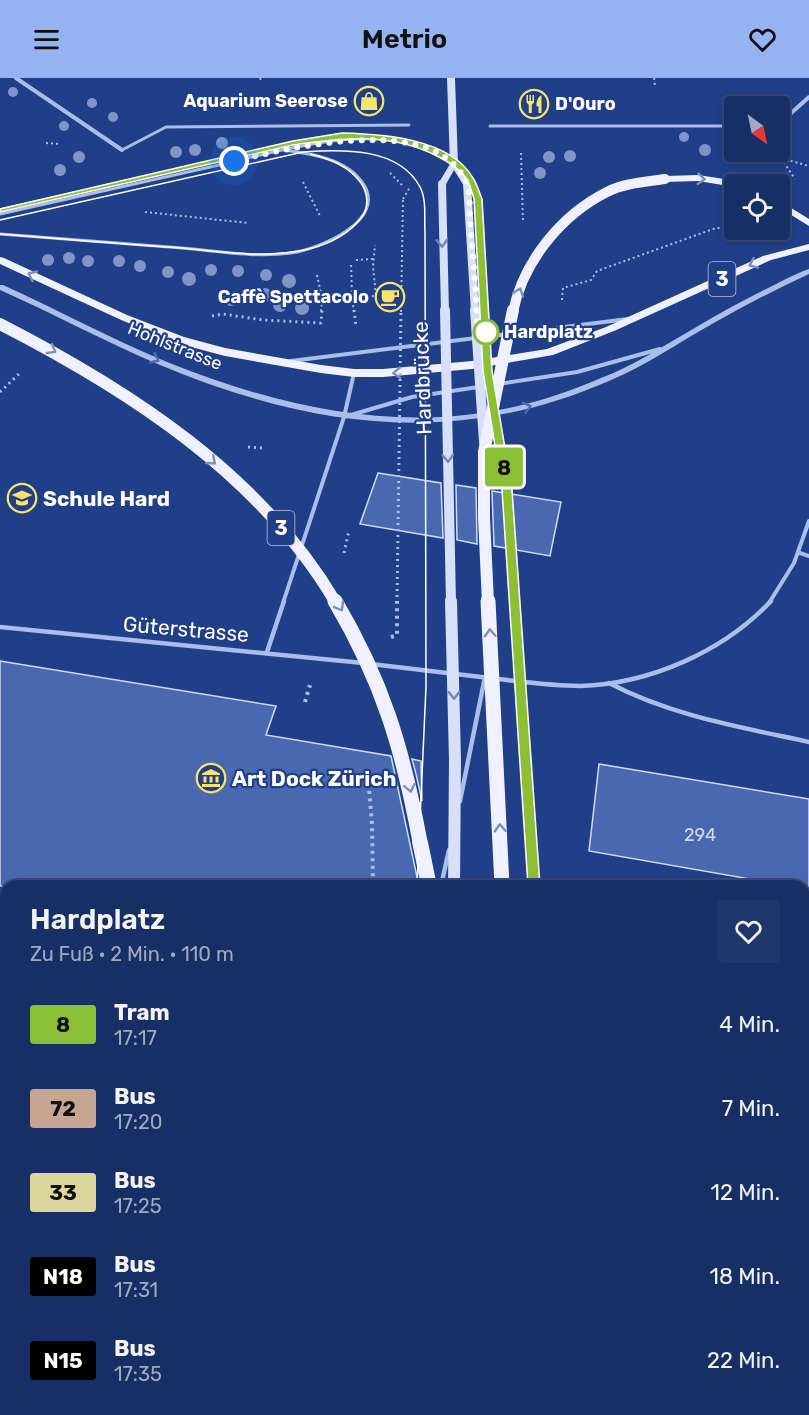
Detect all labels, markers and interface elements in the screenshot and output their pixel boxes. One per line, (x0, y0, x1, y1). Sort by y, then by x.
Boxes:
icon: menu (30, 23, 63, 56)
text: Metrio (362, 23, 447, 55)
icon: heart (746, 23, 779, 56)
shop icon: Aquarium Seerose (353, 85, 385, 117)
restaurant icon: D'Ouro (518, 88, 550, 120)
place label: Aquarium Seerose (183, 90, 348, 112)
place label: D'Ouro (555, 93, 616, 115)
north arrow (724, 96, 790, 162)
map controls (724, 96, 790, 240)
your location (219, 146, 249, 176)
one-way arrow (696, 172, 705, 185)
button: locate (724, 174, 790, 240)
one-way arrow (436, 238, 448, 247)
one-way arrow (749, 257, 760, 269)
road number: 3 (708, 262, 736, 296)
one-way arrow (27, 270, 38, 282)
cafe icon: Caffè Spettacolo (374, 281, 406, 313)
place label: Caffè Spettacolo (218, 286, 369, 308)
one-way arrow (512, 287, 524, 298)
street label: Hohlstrasse (125, 317, 225, 375)
marker: Hardplatz (473, 319, 499, 345)
street label: Hardbrücke (408, 321, 436, 435)
place label: Hardplatz (504, 321, 593, 343)
one-way arrow (46, 343, 56, 355)
one-way arrow (148, 352, 159, 364)
one-way arrow (393, 366, 402, 379)
one-way arrow (521, 402, 532, 414)
line badge: 8 (484, 448, 524, 486)
one-way arrow (205, 454, 216, 465)
one-way arrow (442, 454, 455, 463)
text: 8 (497, 455, 511, 480)
school or university icon: Schule Hard (6, 482, 38, 514)
place label: Schule Hard (43, 486, 170, 511)
road number: 3 (268, 511, 294, 545)
one-way arrow (333, 601, 344, 611)
street label: Güterstrasse (122, 611, 250, 647)
one-way arrow (483, 629, 496, 638)
one-way arrow (448, 691, 460, 700)
museum icon: Art Dock Zürich (195, 762, 227, 794)
place label: Art Dock Zürich (232, 766, 396, 791)
one-way arrow (403, 783, 416, 793)
one-way arrow (493, 824, 506, 833)
house number: 294 (684, 824, 716, 846)
button: heart (717, 900, 780, 963)
text: Hardplatz (30, 903, 165, 936)
text: Zu Fuß · 2 Min. · 110 m (30, 942, 234, 966)
text: Tram (114, 999, 170, 1026)
text: 4 Min. (719, 1011, 780, 1038)
text: 8 (56, 1012, 70, 1037)
text: 17:17 (114, 1026, 157, 1050)
text: Bus (114, 1083, 156, 1110)
text: 7 Min. (722, 1095, 780, 1122)
text: 72 (50, 1096, 76, 1121)
text: 17:20 (114, 1110, 162, 1134)
text: Bus (114, 1167, 156, 1194)
text: 12 Min. (711, 1179, 780, 1206)
text: 33 (49, 1180, 77, 1205)
text: 17:25 (114, 1194, 162, 1218)
text: Bus (114, 1251, 156, 1278)
text: 18 Min. (710, 1263, 780, 1290)
text: N18 (43, 1264, 83, 1289)
text: 17:31 (114, 1278, 158, 1302)
text: Bus (114, 1335, 156, 1362)
text: 22 Min. (707, 1347, 780, 1374)
text: N15 (43, 1348, 83, 1373)
text: 17:35 (114, 1362, 162, 1386)

